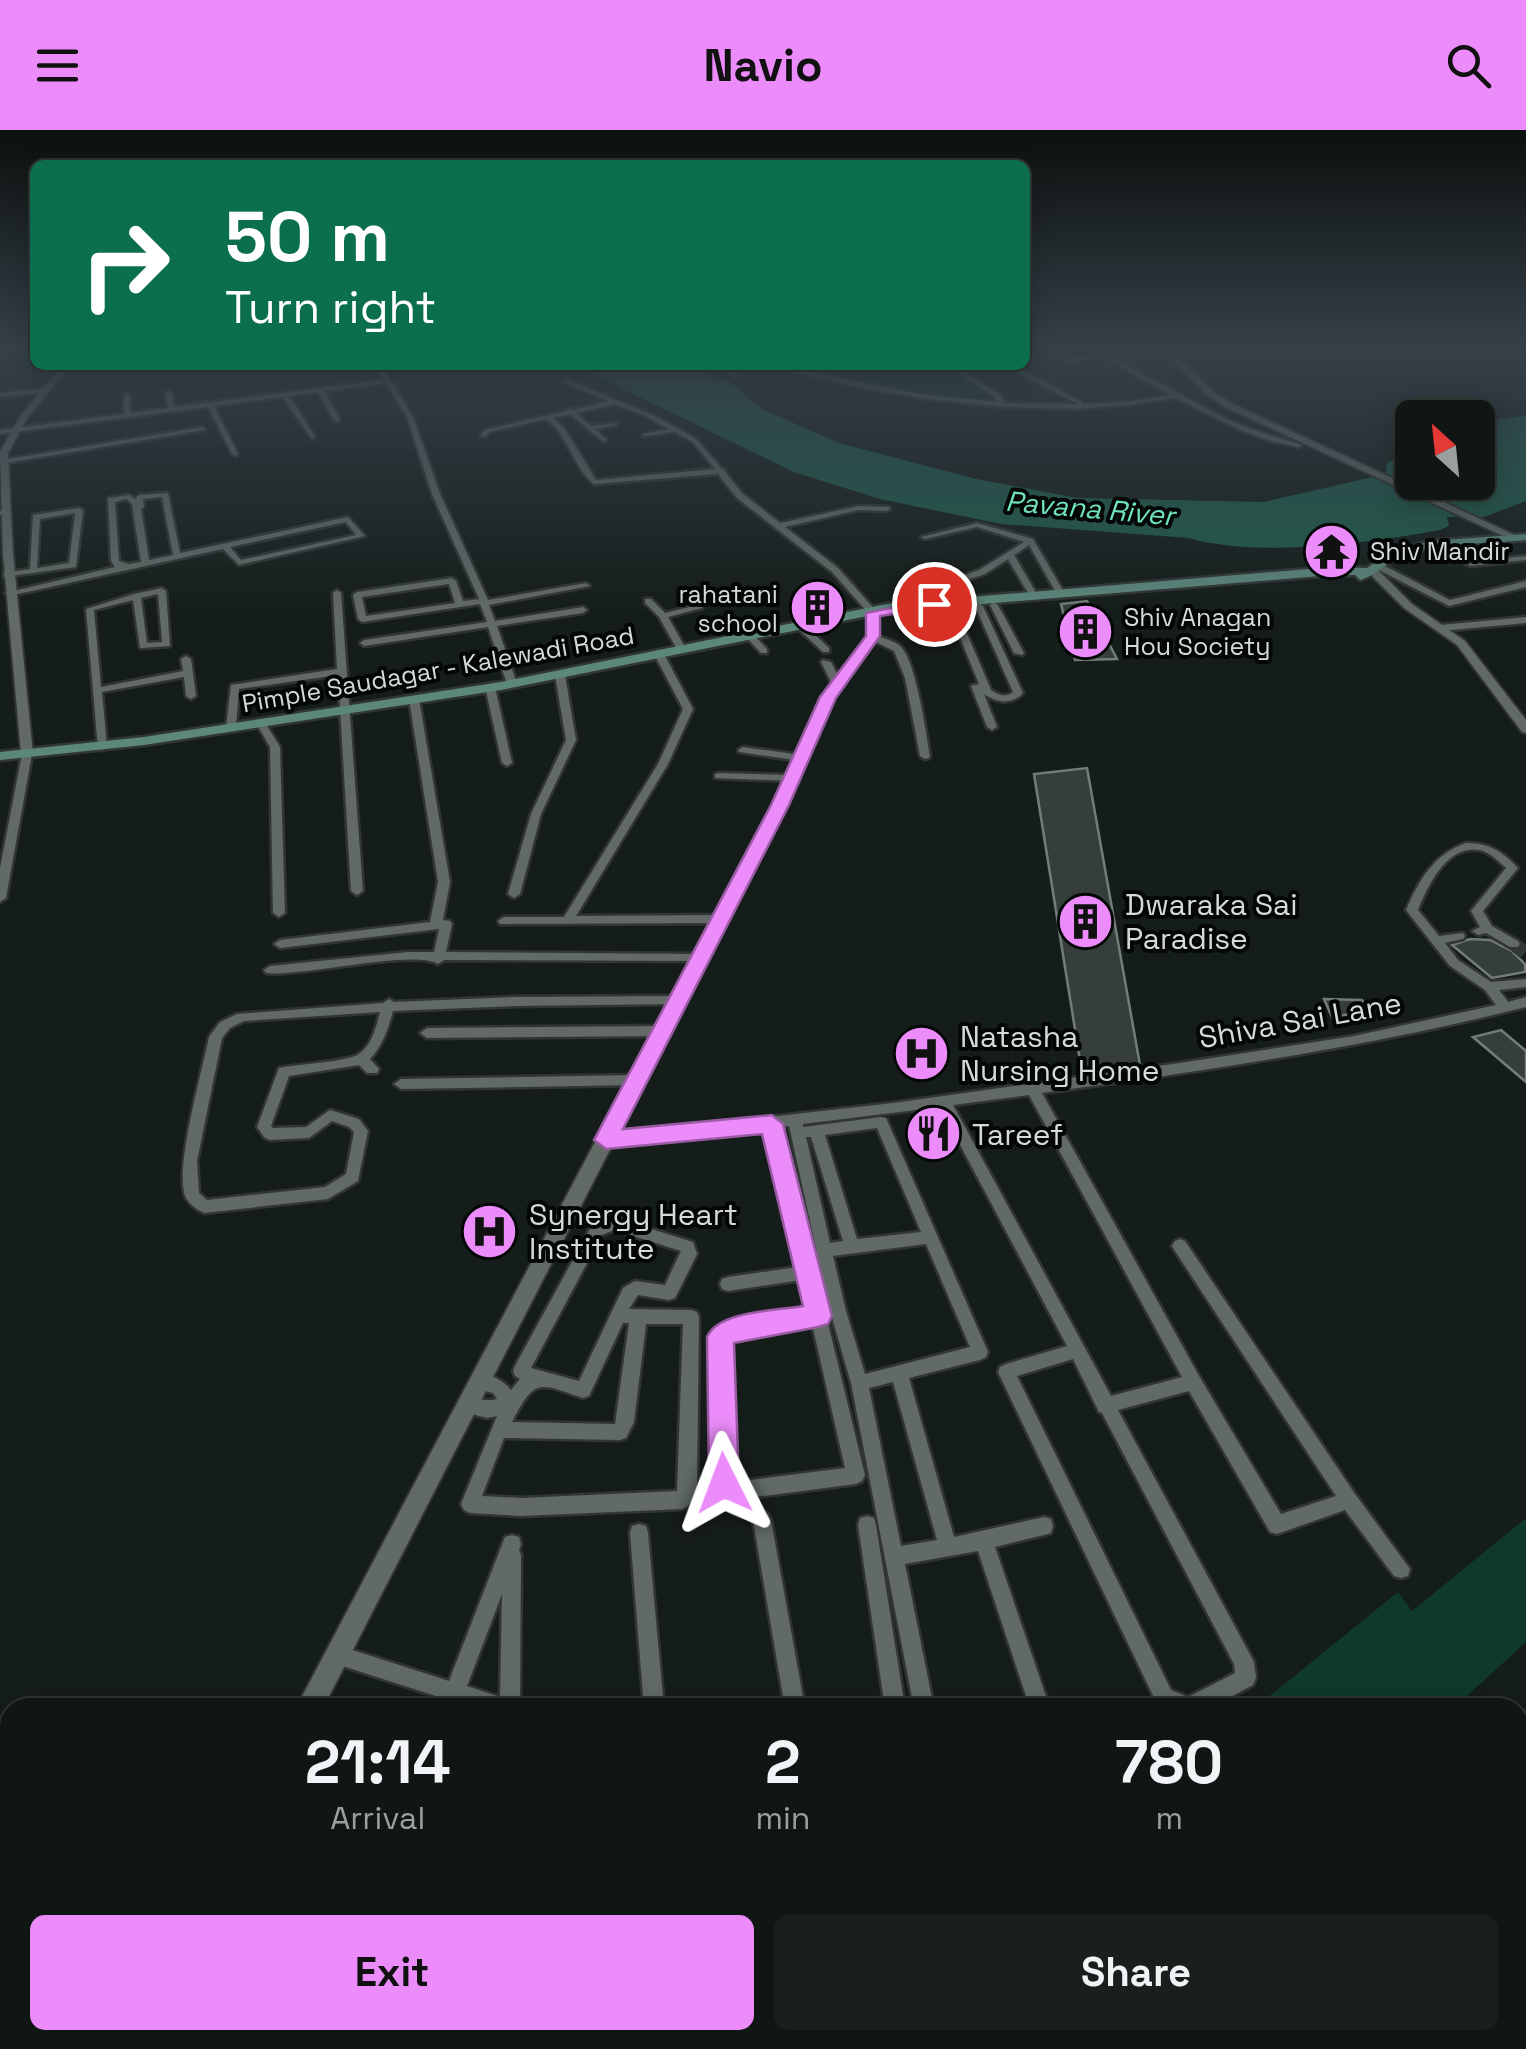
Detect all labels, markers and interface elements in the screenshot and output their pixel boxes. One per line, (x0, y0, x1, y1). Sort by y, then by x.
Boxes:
text: Navio (703, 37, 823, 94)
icon: menu (30, 38, 85, 93)
icon: search (1441, 38, 1496, 93)
text: 50 m (225, 192, 390, 281)
icon: right (60, 200, 190, 330)
text: Turn right (225, 279, 436, 336)
north arrow (1395, 400, 1495, 500)
map controls (1395, 400, 1495, 500)
water label: Pavana River (1004, 483, 1179, 534)
temple icon: Shiv Mandir (1301, 521, 1361, 581)
place label: Shiv Mandir (1370, 535, 1510, 567)
pin (892, 562, 977, 647)
icon: arrive (907, 577, 962, 632)
place label: rahatani school (678, 578, 778, 639)
building icon: rahatani school (787, 578, 847, 638)
building icon: Shiv Anagan Hou Society (1055, 601, 1115, 661)
place label: Shiv Anagan Hou Society (1124, 601, 1271, 662)
street label: Pimple Saudagar - Kalewadi Road (239, 619, 637, 719)
place label: Dwaraka Sai Paradise (1125, 885, 1298, 958)
building icon: Dwaraka Sai Paradise (1056, 891, 1116, 951)
street label: Shiva Sai Lane (1196, 983, 1404, 1057)
place label: Natasha Nursing Home (960, 1017, 1160, 1090)
hospital icon: Natasha Nursing Home (891, 1023, 951, 1083)
restaurant icon: Tareef (903, 1104, 963, 1164)
place label: Tareef (972, 1115, 1063, 1154)
place label: Synergy Heart Institute (529, 1195, 738, 1268)
hospital icon: Synergy Heart Institute (460, 1201, 520, 1261)
position arrow (672, 1431, 776, 1535)
text: 21:14 (305, 1724, 451, 1801)
text: 2 (765, 1724, 801, 1801)
text: 780 (1115, 1724, 1223, 1801)
text: Arrival (330, 1798, 425, 1838)
text: min (755, 1798, 810, 1838)
text: m (1155, 1798, 1183, 1838)
button: Exit (30, 1915, 754, 2030)
button: Share (774, 1915, 1498, 2030)

